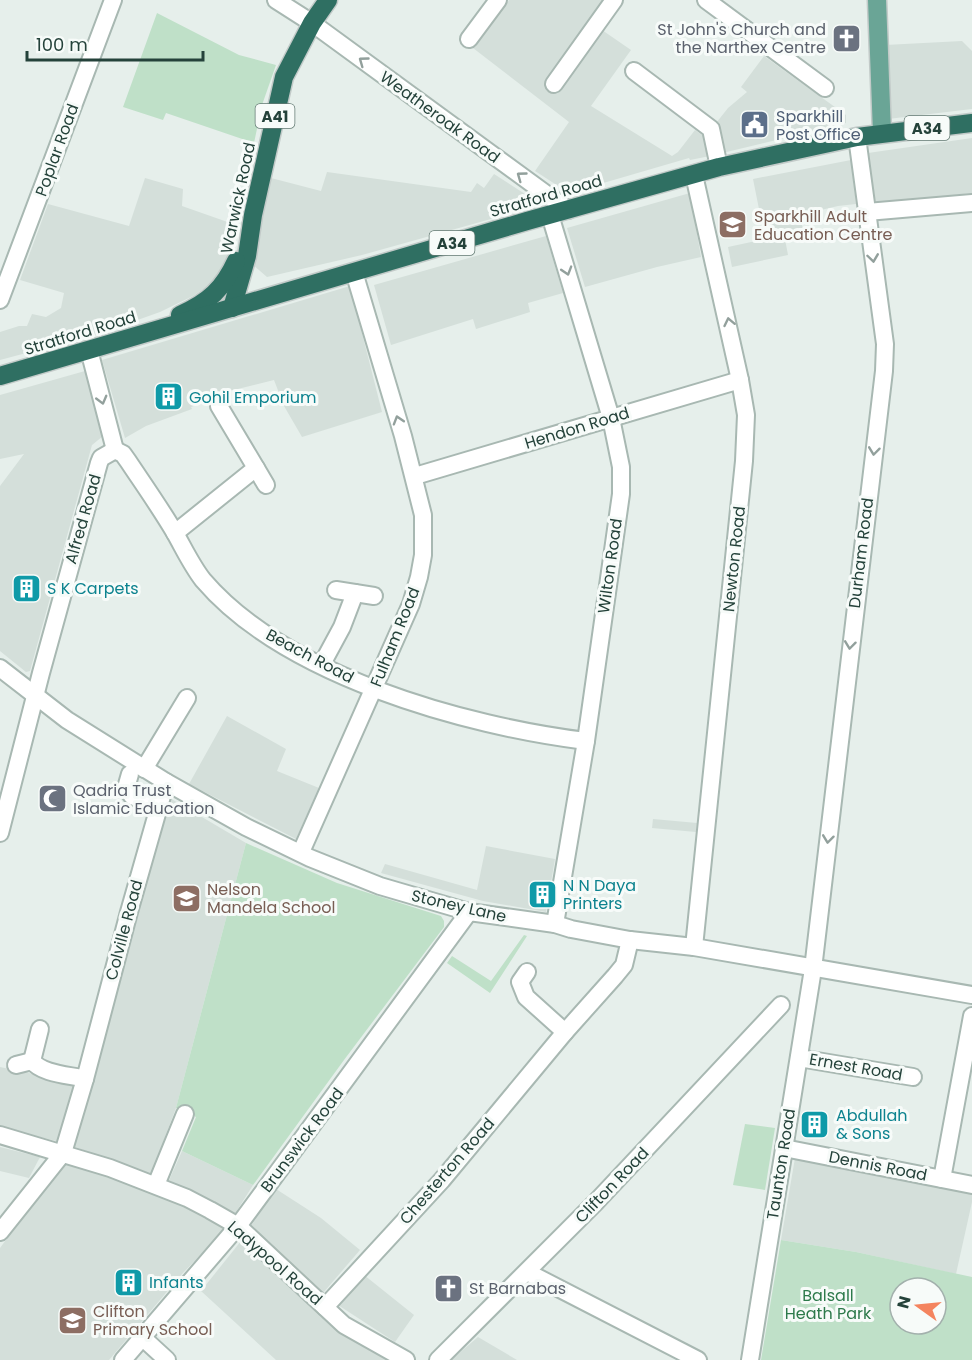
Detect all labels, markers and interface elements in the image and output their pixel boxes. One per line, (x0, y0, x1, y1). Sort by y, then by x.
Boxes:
place label: St John's Church and the Narthex Centre (657, 18, 826, 59)
church icon: St John's Church and the Narthex Centre (831, 22, 863, 54)
scale bar (27, 24, 202, 62)
text: 100 m (36, 32, 88, 57)
one-way arrow (359, 57, 370, 68)
street label: Weatheroak Road (375, 66, 505, 168)
street label: Poplar Road (30, 101, 84, 199)
road number: A41 (256, 104, 294, 128)
place label: Sparkhill Post Office (776, 105, 861, 146)
public building icon: Sparkhill Post Office (739, 109, 771, 141)
road number: A34 (904, 116, 950, 140)
street label: Warwick Road (215, 140, 261, 256)
street label: Stratford Road (487, 169, 605, 223)
one-way arrow (516, 172, 527, 183)
place label: Sparkhill Adult Education Centre (754, 205, 893, 246)
school or university icon: Sparkhill Adult Education Centre (717, 209, 749, 241)
road number: A34 (430, 231, 474, 255)
one-way arrow (866, 253, 878, 263)
one-way arrow (560, 265, 572, 276)
street label: Stratford Road (21, 305, 139, 361)
one-way arrow (723, 318, 736, 328)
building icon: Gohil Emporium (152, 381, 184, 413)
place label: Gohil Emporium (189, 386, 316, 409)
one-way arrow (94, 395, 107, 405)
street label: Hendon Road (522, 401, 632, 455)
one-way arrow (393, 415, 405, 426)
one-way arrow (868, 447, 880, 456)
street label: Alfred Road (59, 471, 107, 567)
street label: Durham Road (843, 497, 879, 609)
street label: Newton Road (717, 505, 751, 613)
street label: Wilton Road (592, 517, 628, 615)
building icon: S K Carpets (10, 572, 42, 604)
place label: S K Carpets (47, 577, 139, 600)
street label: Fulham Road (365, 584, 425, 690)
street label: Beach Road (262, 623, 358, 689)
one-way arrow (845, 640, 857, 650)
place label: Qadria Trust Islamic Education (73, 779, 214, 820)
mosque icon: Qadria Trust Islamic Education (36, 783, 68, 815)
one-way arrow (822, 834, 835, 843)
place label: N N Daya Printers (563, 874, 636, 915)
street label: Colville Road (100, 877, 148, 983)
place label: Nelson Mandela School (207, 878, 335, 919)
building icon: N N Daya Printers (526, 878, 558, 910)
school or university icon: Nelson Mandela School (170, 882, 202, 914)
street label: Stoney Lane (409, 884, 509, 928)
street label: Ernest Road (808, 1047, 904, 1087)
street label: Brunswick Road (255, 1083, 349, 1197)
place label: Abdullah & Sons (836, 1104, 908, 1145)
street label: Taunton Road (761, 1107, 801, 1221)
building icon: Abdullah & Sons (799, 1108, 831, 1140)
street label: Chesterton Road (394, 1113, 500, 1229)
street label: Clifton Road (570, 1142, 654, 1228)
street label: Dennis Road (827, 1145, 929, 1187)
street label: Ladypool Road (223, 1215, 327, 1311)
building icon: Infants (112, 1266, 144, 1298)
place label: Infants (149, 1271, 204, 1294)
church icon: St Barnabas (432, 1272, 464, 1304)
north arrow (888, 1276, 948, 1336)
place label: St Barnabas (469, 1277, 566, 1300)
park label: Balsall Heath Park (785, 1284, 872, 1325)
text: N (891, 1293, 917, 1311)
place label: Clifton Primary School (93, 1300, 212, 1341)
school or university icon: Clifton Primary School (56, 1304, 88, 1336)

